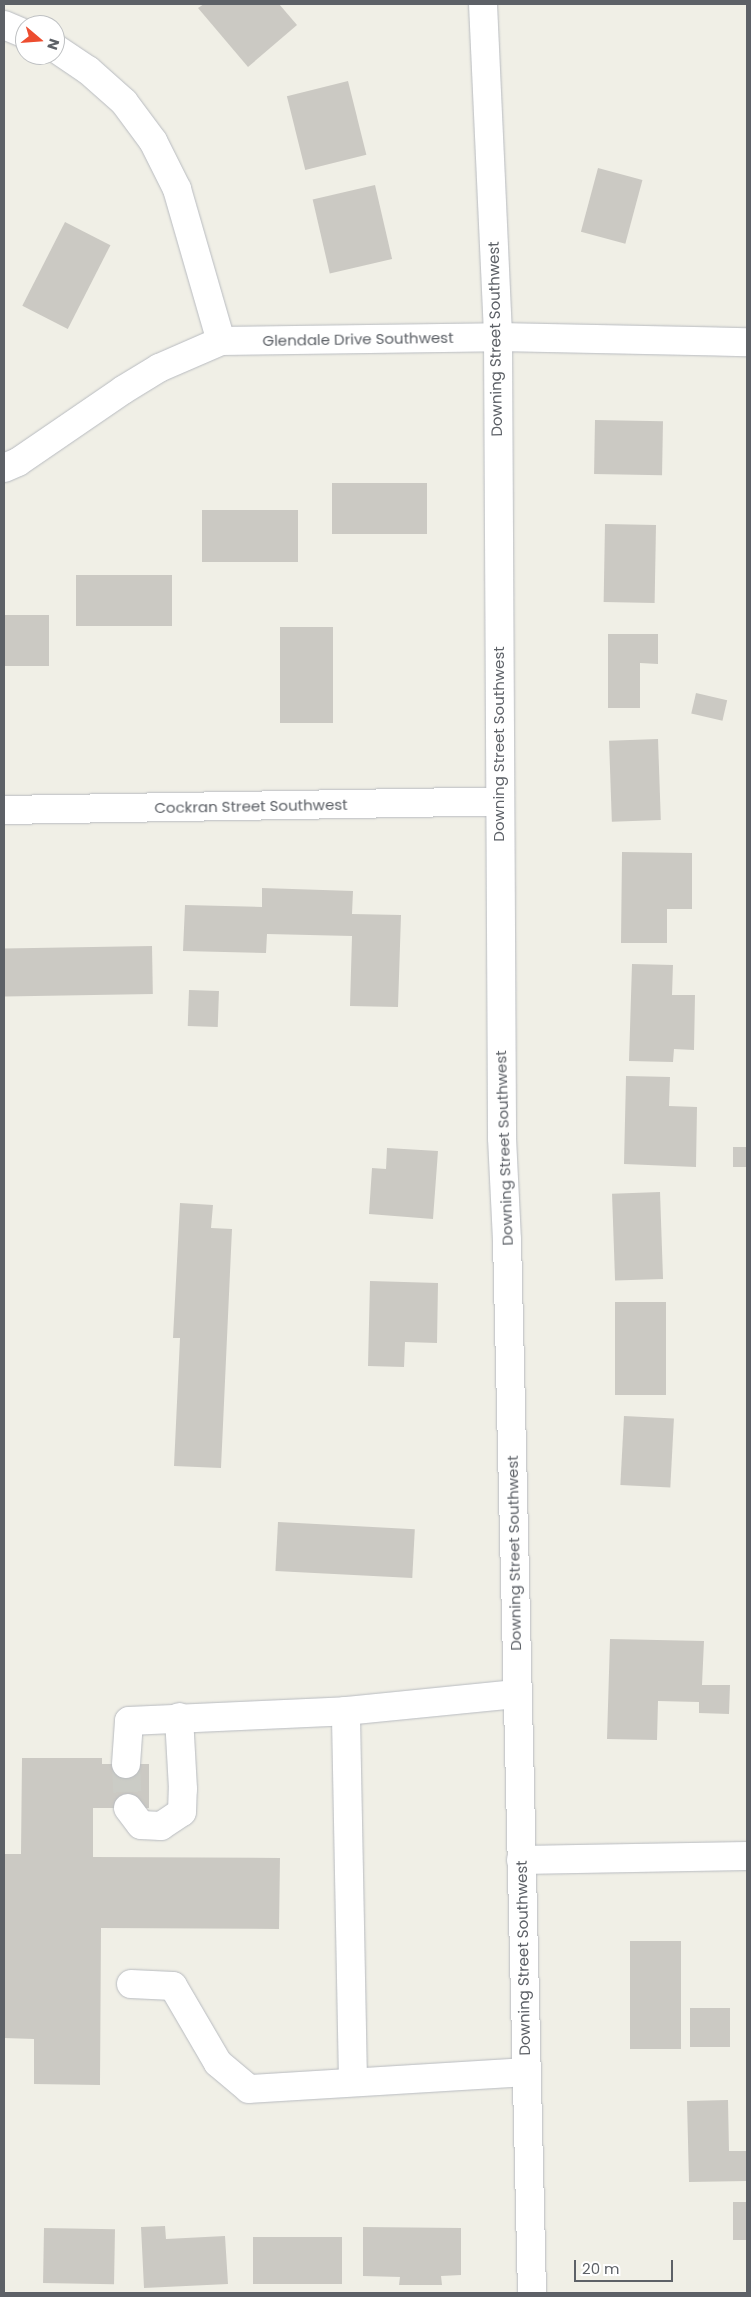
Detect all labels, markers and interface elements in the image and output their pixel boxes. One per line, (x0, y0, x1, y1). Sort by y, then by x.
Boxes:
north arrow (15, 15, 65, 65)
text: N (42, 36, 64, 52)
street label: Downing Street Southwest (484, 241, 506, 437)
street label: Glendale Drive Southwest (262, 328, 454, 350)
street label: Downing Street Southwest (490, 646, 508, 842)
street label: Cockran Street Southwest (154, 795, 348, 817)
street label: Downing Street Southwest (492, 1050, 516, 1246)
street label: Downing Street Southwest (503, 1455, 525, 1651)
street label: Downing Street Southwest (512, 1860, 534, 2056)
scale bar (576, 2250, 675, 2282)
text: 20 m (582, 2258, 620, 2279)

